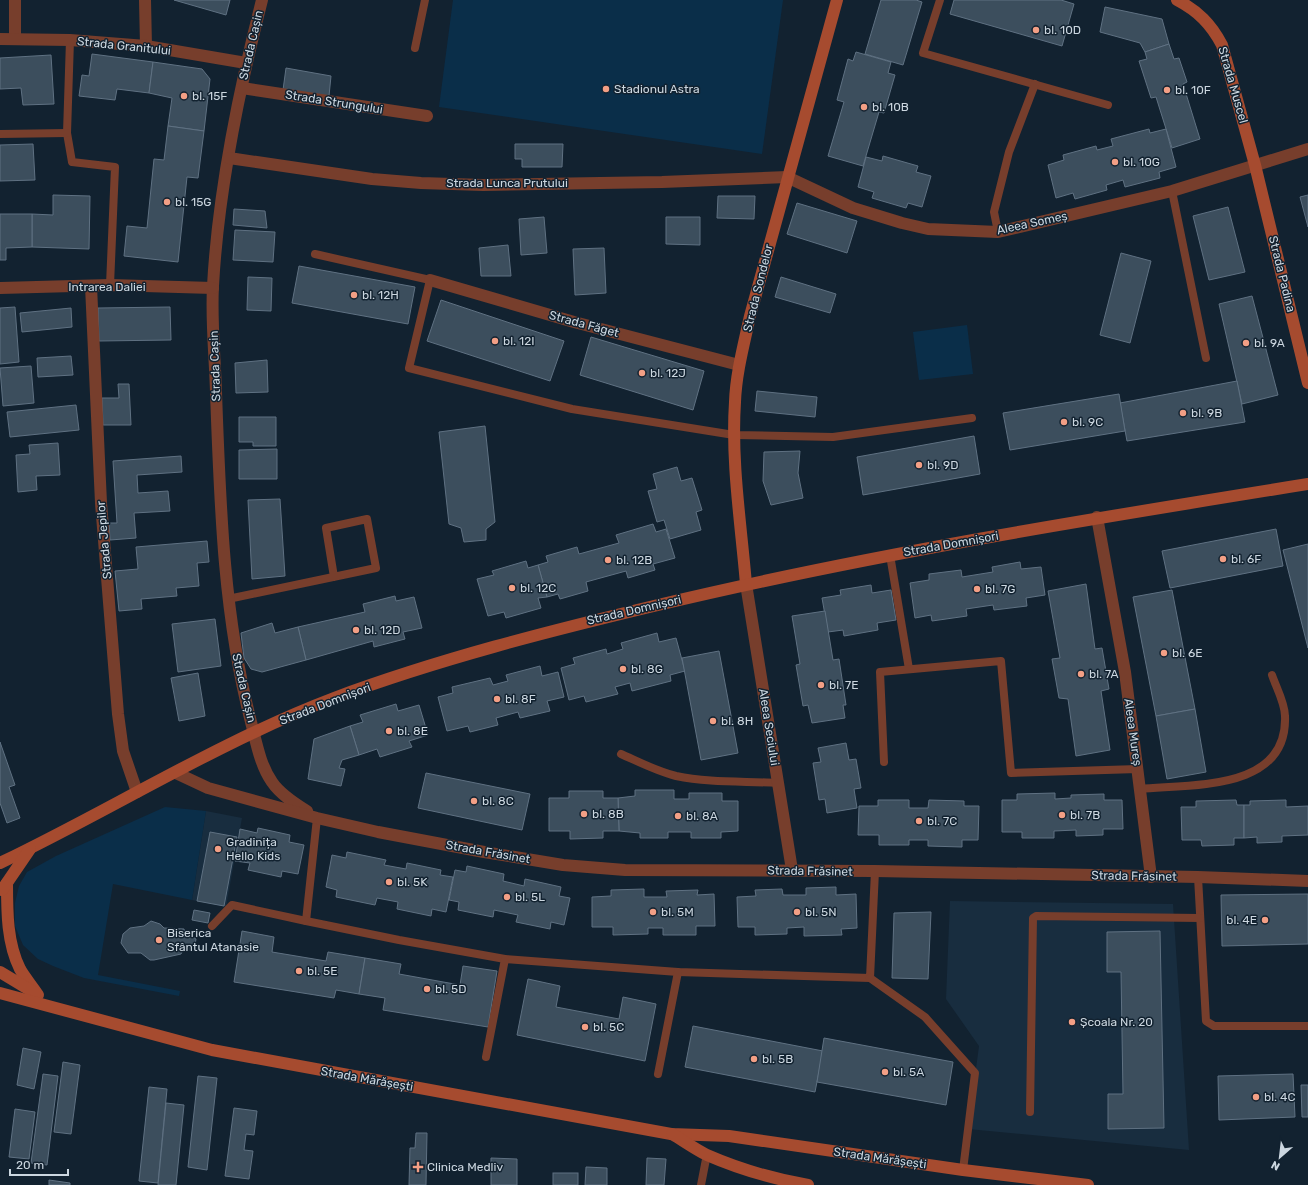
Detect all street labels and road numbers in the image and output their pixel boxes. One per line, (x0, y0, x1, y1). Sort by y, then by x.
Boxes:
street label: Strada Cașin (236, 9, 266, 81)
street label: Strada Granitului (76, 34, 172, 58)
street label: Strada Muscel (1215, 45, 1251, 125)
street label: Strada Strungului (284, 87, 384, 117)
street label: Strada Lunca Prutului (446, 176, 568, 190)
street label: Aleea Someș (995, 209, 1069, 237)
street label: Strada Padina (1266, 234, 1298, 314)
street label: Strada Sondelor (740, 242, 776, 333)
street label: Intrarea Daliei (68, 280, 146, 294)
street label: Strada Făget (548, 308, 621, 340)
street label: Strada Cașin (207, 330, 223, 402)
street label: Strada Jepilor (94, 500, 114, 580)
street label: Strada Domnișori (902, 529, 1000, 559)
street label: Strada Domnișori (585, 592, 683, 628)
street label: Strada Cașin (229, 652, 259, 724)
street label: Strada Domnișori (277, 680, 373, 728)
street label: Aleea Seciului (756, 687, 782, 767)
street label: Aleea Mureș (1121, 697, 1145, 767)
street label: Strada Frăsinet (445, 838, 532, 866)
street label: Strada Frăsinet (767, 863, 853, 879)
street label: Strada Frăsinet (1091, 868, 1177, 884)
street label: Strada Mărășești (320, 1064, 414, 1094)
street label: Strada Mărășești (833, 1145, 927, 1171)

